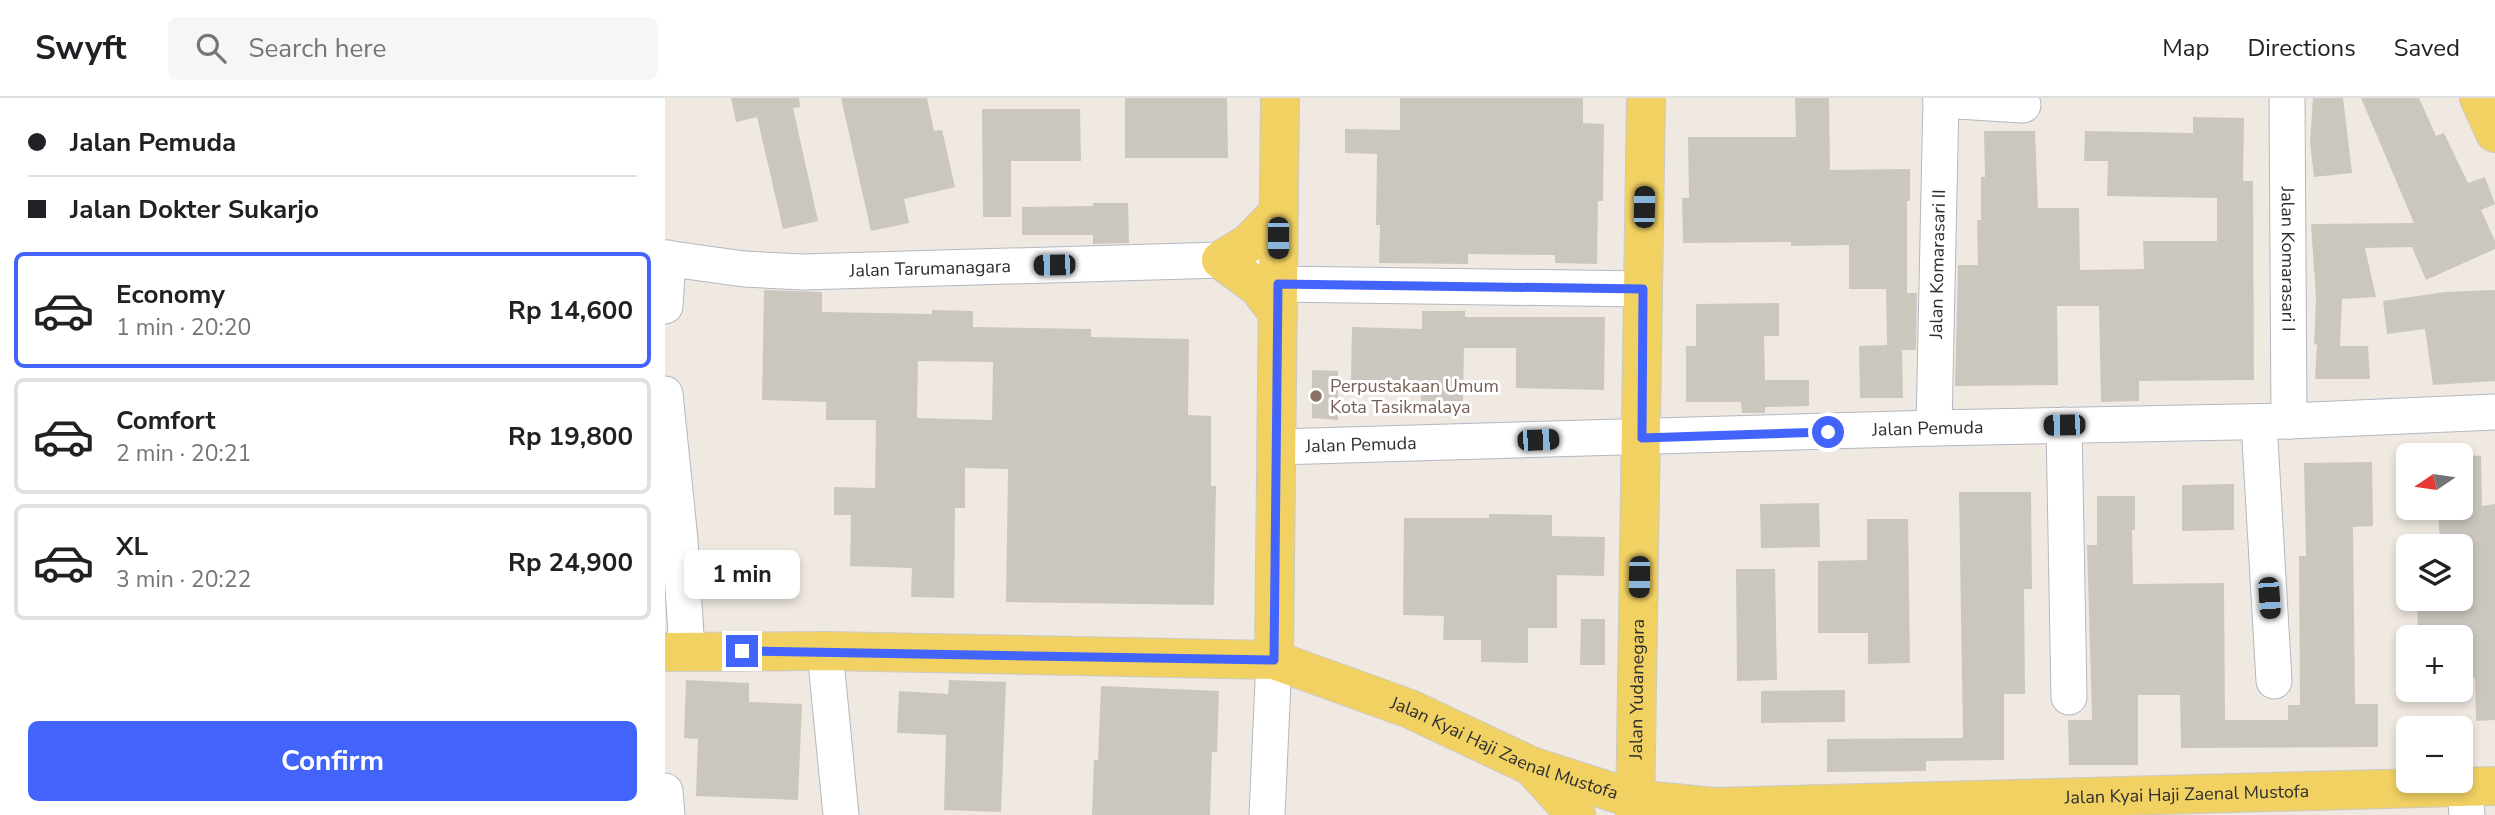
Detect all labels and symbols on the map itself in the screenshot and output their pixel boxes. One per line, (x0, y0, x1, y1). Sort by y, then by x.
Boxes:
street label: Jalan Komarasari I (2276, 185, 2300, 332)
car (1634, 186, 1655, 228)
street label: Jalan Komarasari II (1924, 189, 1951, 340)
car (1268, 217, 1289, 259)
street label: Jalan Tarumanagara (848, 254, 1011, 283)
car (1033, 254, 1076, 276)
place label: Perpustakaan Umum Kota Tasikmalaya (1330, 374, 1499, 419)
marker: Perpustakaan Umum Kota Tasikmalaya (1308, 388, 1324, 404)
car (2043, 414, 2086, 436)
street label: Jalan Pemuda (1871, 415, 1984, 442)
route start (1812, 416, 1844, 448)
car (1517, 429, 1560, 451)
street label: Jalan Pemuda (1304, 431, 1417, 458)
north arrow (2396, 443, 2473, 520)
callout: 1 min (684, 550, 800, 598)
car (1629, 556, 1650, 598)
car (2258, 576, 2281, 620)
street label: Jalan Yudanegara (1624, 619, 1650, 760)
route end (726, 635, 758, 667)
street label: Jalan Kyai Haji Zaenal Mustofa (1386, 691, 1621, 805)
street label: Jalan Kyai Haji Zaenal Mustofa (2063, 779, 2309, 810)

